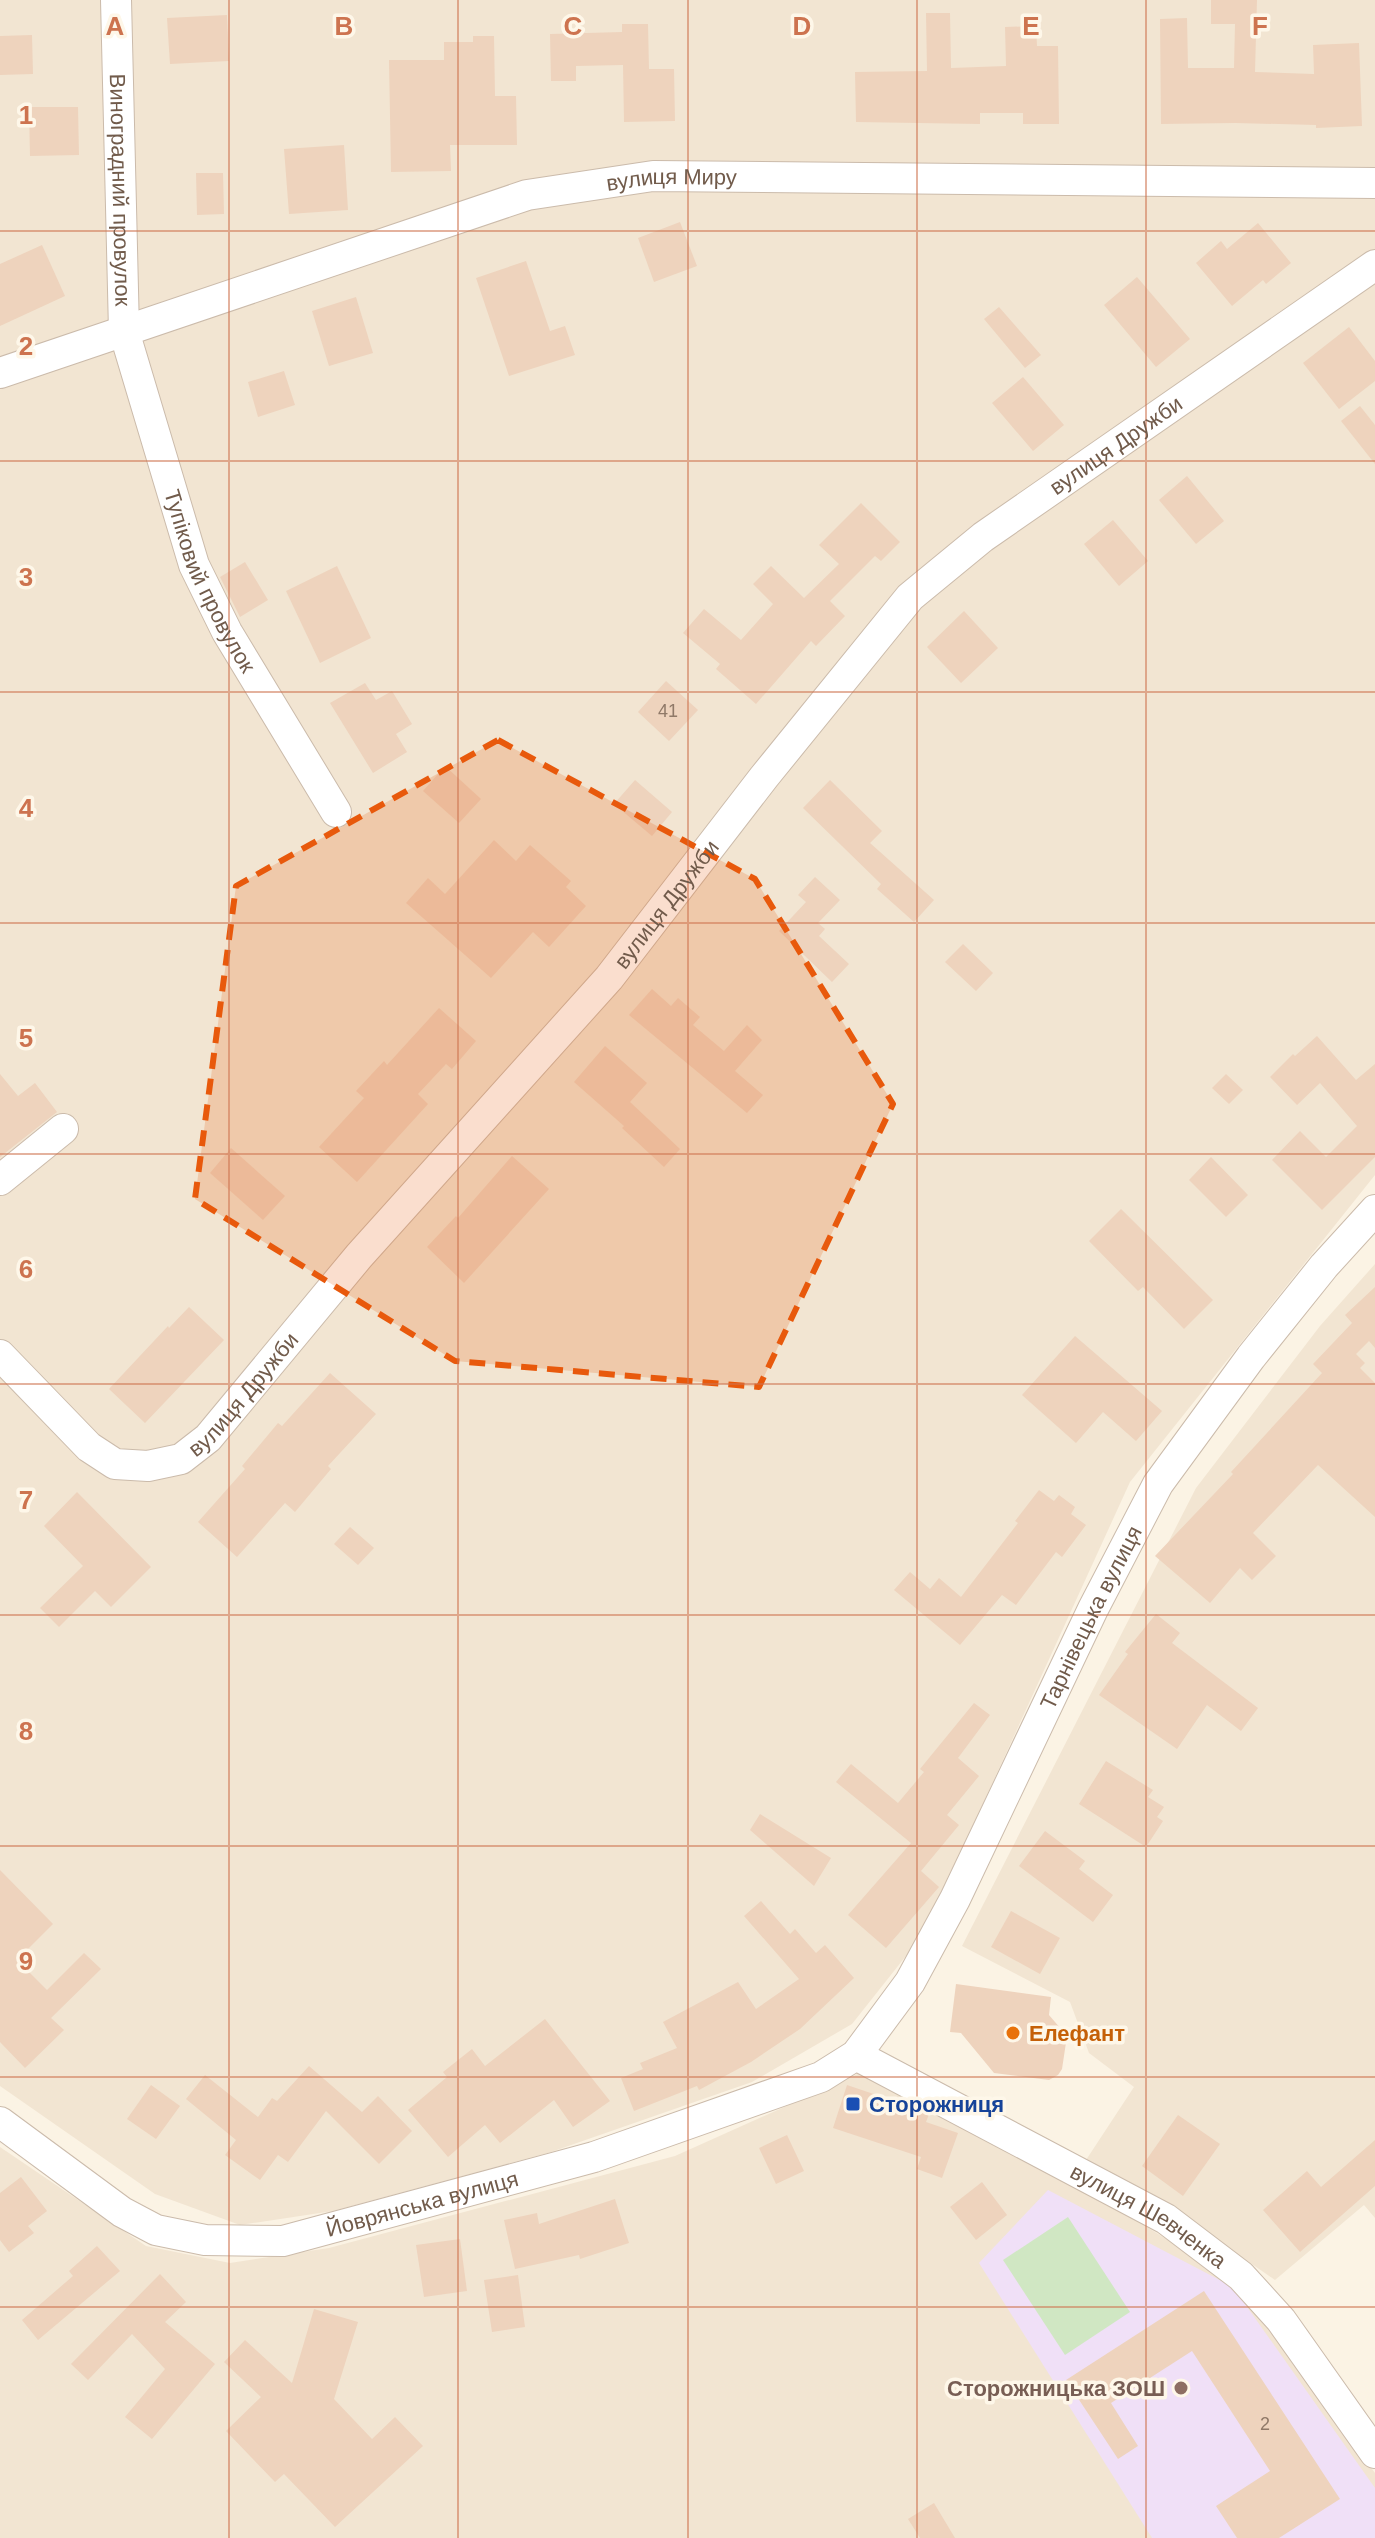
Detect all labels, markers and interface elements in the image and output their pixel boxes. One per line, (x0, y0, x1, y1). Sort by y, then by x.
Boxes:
text: A (106, 11, 125, 41)
text: B (335, 11, 353, 41)
text: C (564, 11, 583, 41)
text: D (793, 11, 811, 41)
text: E (1022, 11, 1040, 41)
text: F (1252, 11, 1268, 41)
street label: Виноградний провулок (105, 73, 135, 307)
text: 1 (19, 100, 33, 130)
street label: вулиця Миру (604, 164, 737, 196)
text: 2 (19, 331, 33, 361)
street label: вулиця Дружби (1045, 391, 1187, 500)
street label: Тупіковий провулок (159, 487, 261, 677)
text: 3 (19, 562, 33, 592)
house number: 41 (658, 701, 678, 721)
text: 4 (19, 793, 34, 823)
street label: вулиця Дружби (609, 835, 724, 973)
text: 5 (19, 1023, 33, 1053)
text: 6 (19, 1254, 33, 1284)
street label: вулиця Дружби (183, 1327, 303, 1462)
text: 7 (19, 1485, 33, 1515)
street label: Тарнівецька вулиця (1035, 1522, 1147, 1713)
text: 8 (19, 1716, 33, 1746)
text: 9 (19, 1946, 33, 1976)
place label: Елефант (1029, 2021, 1125, 2046)
marker: Елефант (1004, 2024, 1022, 2042)
place label: Сторожниця (869, 2092, 1004, 2117)
marker: Сторожниця (844, 2095, 862, 2113)
street label: вулиця Шевченка (1066, 2159, 1232, 2274)
street label: Йоврянська вулиця (323, 2166, 521, 2242)
place label: Сторожницька ЗОШ (947, 2376, 1165, 2401)
marker: Сторожницька ЗОШ (1172, 2379, 1190, 2397)
house number: 2 (1260, 2414, 1270, 2434)

